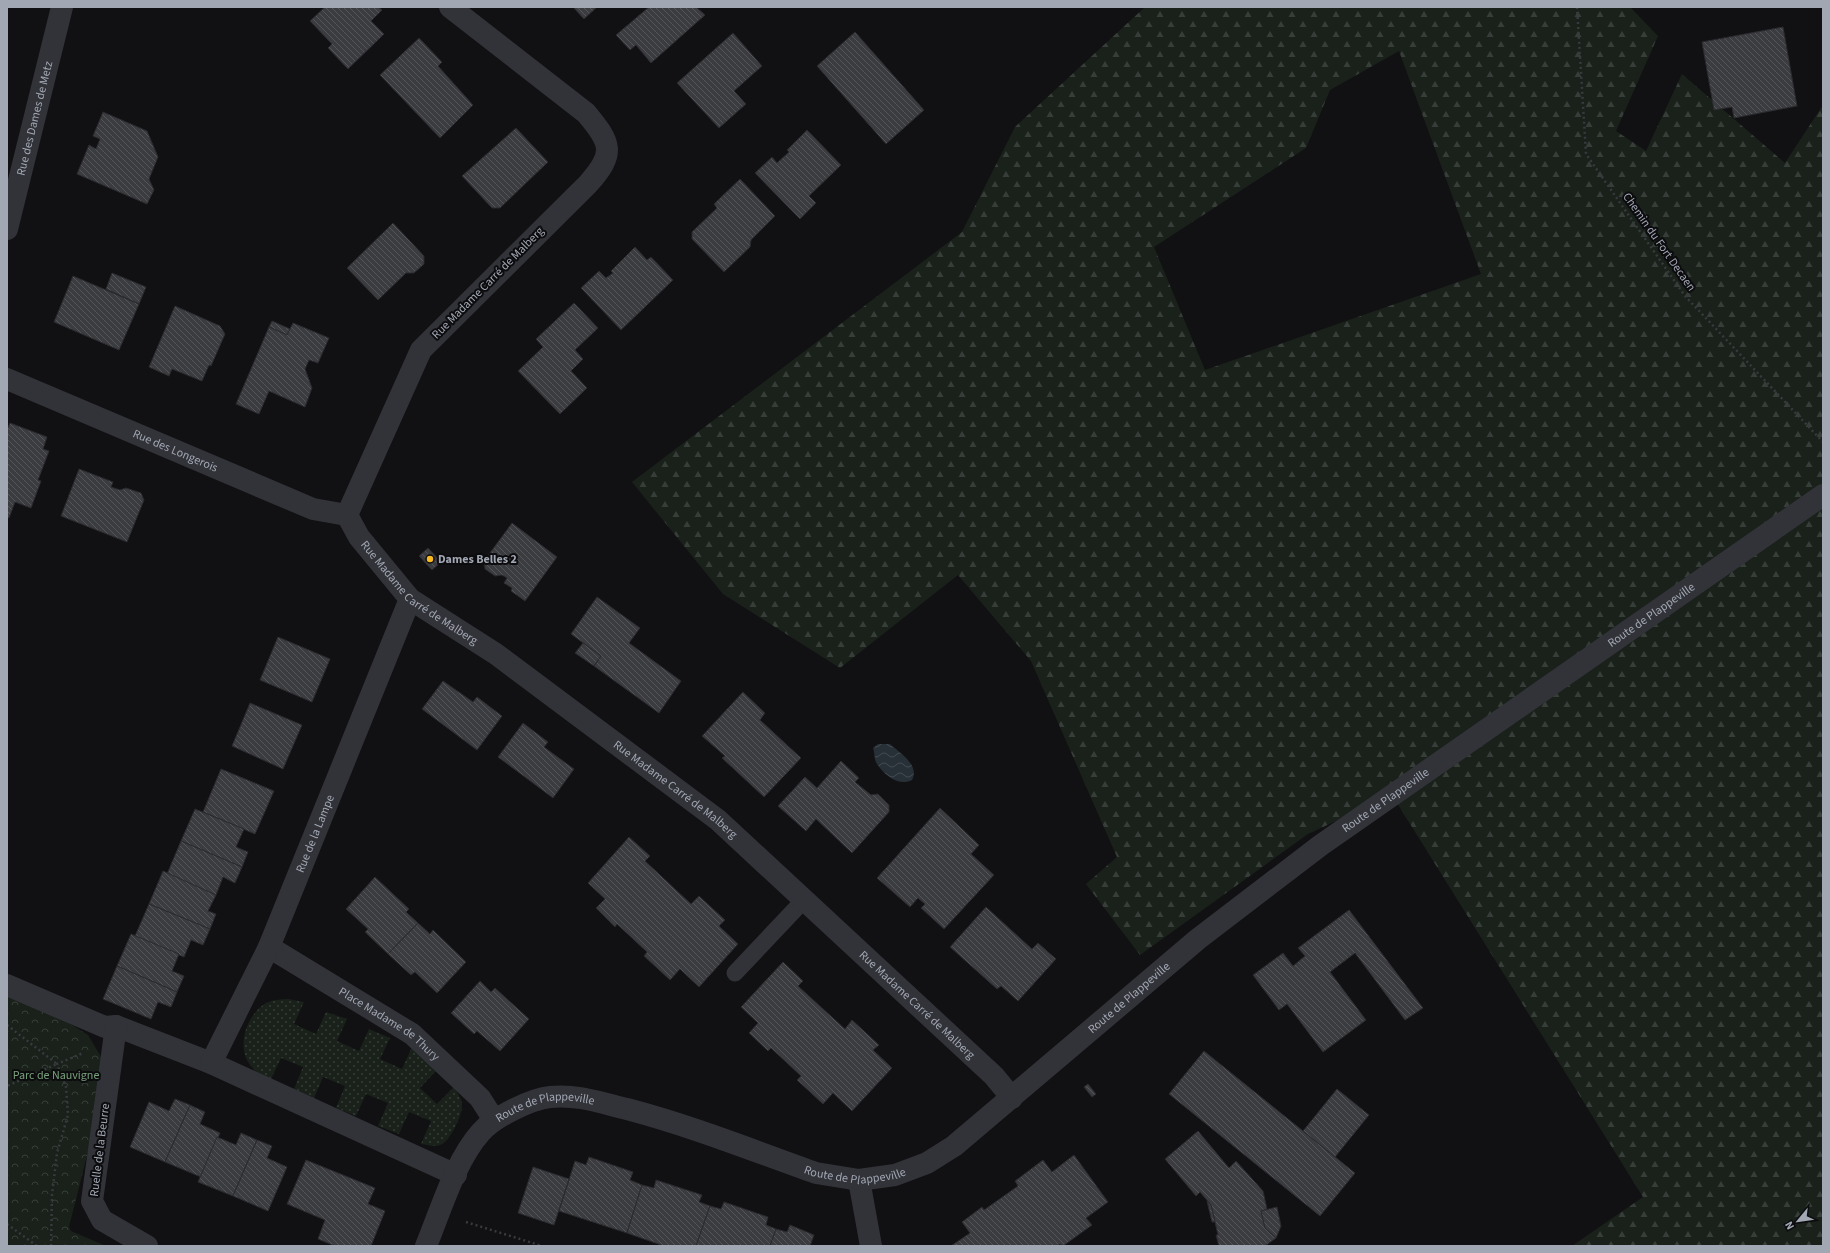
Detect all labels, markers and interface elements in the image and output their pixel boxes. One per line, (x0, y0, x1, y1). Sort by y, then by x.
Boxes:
street label: Rue des Dames de Metz (12, 59, 57, 177)
street label: Chemin du Fort Decaen (1619, 189, 1699, 295)
street label: Rue Madame Carré de Malberg (428, 223, 548, 343)
street label: Rue des Longerois (130, 425, 221, 476)
street label: Rue Madame Carré de Malberg (357, 537, 481, 649)
place label: Dames Belles 2 (438, 551, 517, 568)
marker: Dames Belles 2 (425, 554, 435, 564)
street label: Route de Plappeville (1604, 578, 1698, 651)
street label: Rue Madame Carré de Malberg (610, 736, 741, 843)
street label: Route de Plappeville (1338, 764, 1433, 836)
street label: Rue de la Lampe (292, 792, 338, 875)
street label: Rue Madame Carré de Malberg (855, 947, 979, 1063)
street label: Route de Plappeville (1084, 958, 1174, 1037)
street label: Place Madame de Thury (336, 983, 444, 1065)
park label: Parc de Nauvigne (13, 1067, 99, 1084)
street label: Route de Plappeville (492, 1088, 596, 1126)
street label: Ruelle de la Beurre (86, 1102, 114, 1198)
street label: Route de Plappeville (802, 1161, 908, 1189)
north arrow (1778, 1201, 1818, 1241)
text: N (1781, 1219, 1798, 1232)

